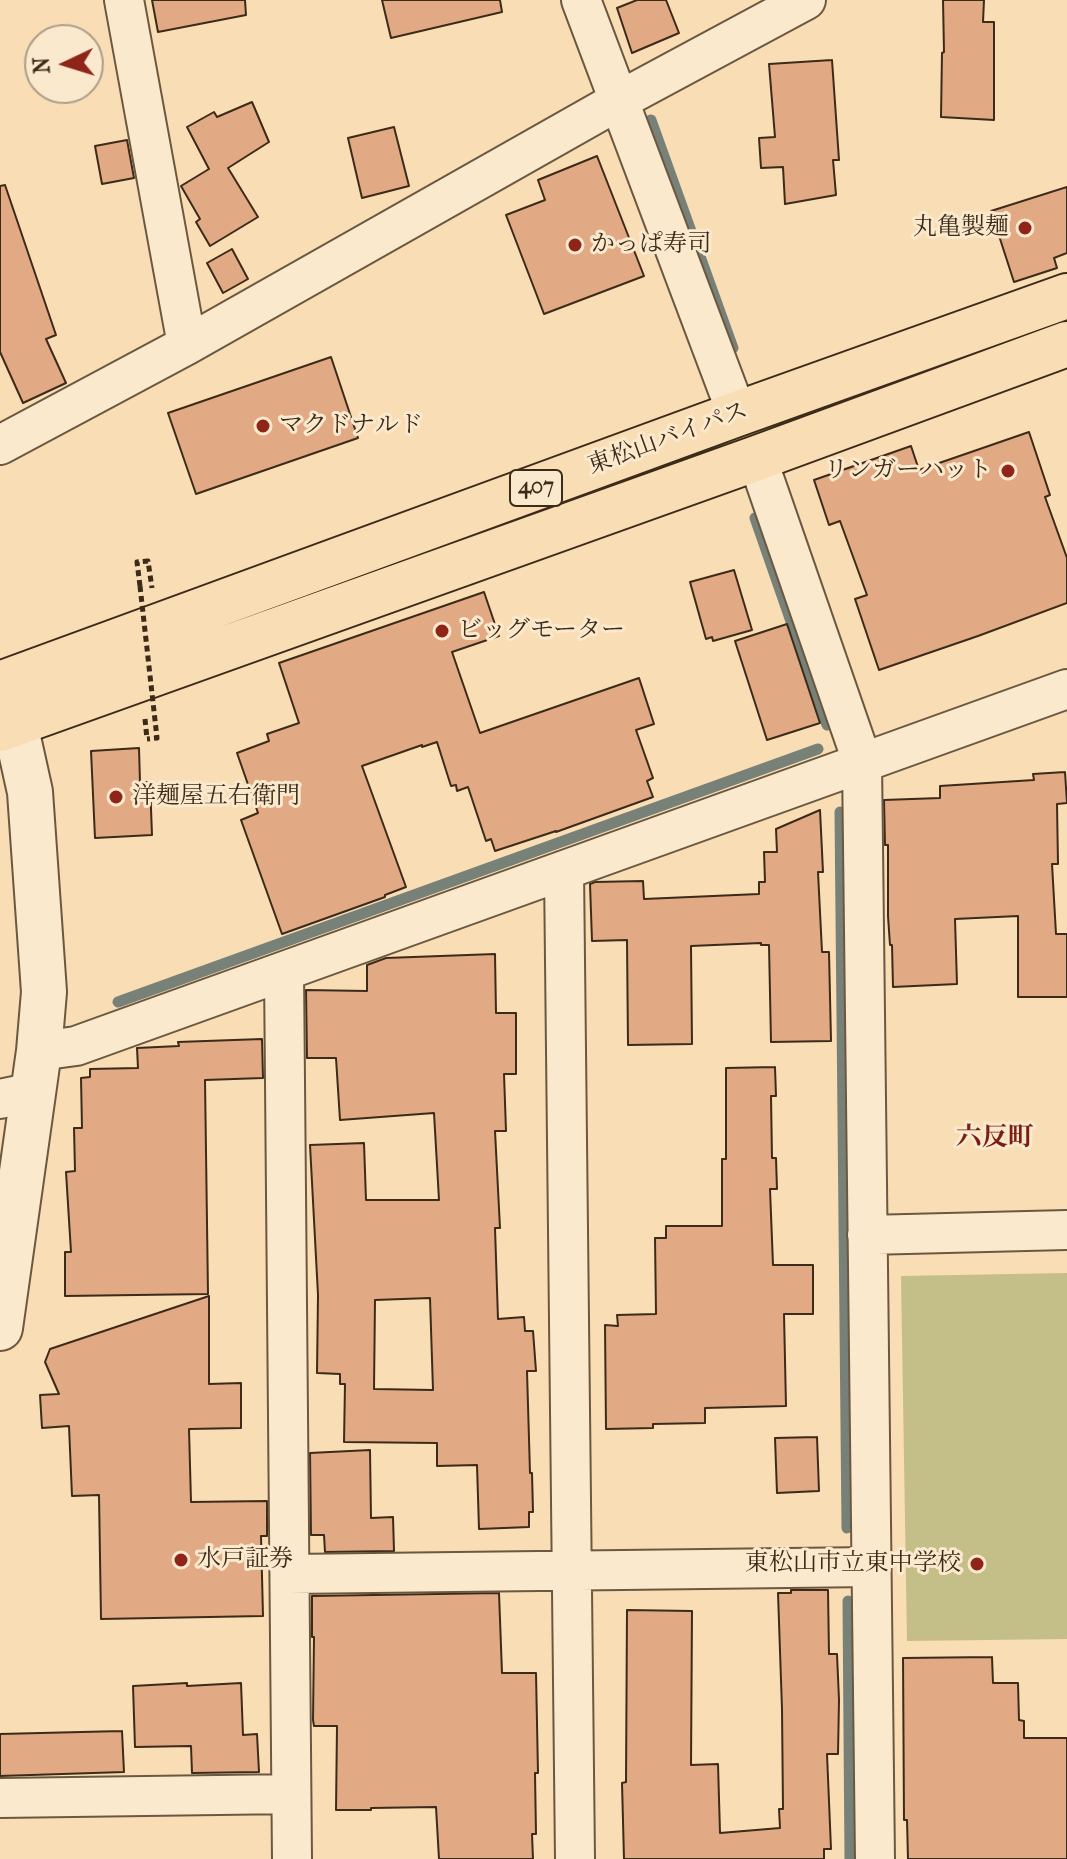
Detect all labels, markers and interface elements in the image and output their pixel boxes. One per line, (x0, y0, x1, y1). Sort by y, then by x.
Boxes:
north arrow (24, 24, 104, 104)
text: N (29, 56, 56, 75)
place label: 丸亀製麺 (913, 214, 1009, 242)
marker: 丸亀製麺 (1016, 219, 1034, 237)
place label: かっぱ寿司 (591, 231, 711, 259)
marker: かっぱ寿司 (566, 236, 584, 254)
street label: 東松山バイパス (584, 397, 752, 481)
place label: マクドナルド (279, 412, 423, 440)
marker: マクドナルド (254, 417, 272, 435)
place label: リンガーハット (824, 457, 992, 485)
marker: リンガーハット (999, 462, 1017, 480)
road number: 407 (510, 470, 562, 506)
place label: ビッグモーター (458, 617, 625, 645)
marker: ビッグモーター (433, 622, 451, 640)
place label: 洋麺屋五右衛門 (132, 783, 300, 811)
marker: 洋麺屋五右衛門 (107, 788, 125, 806)
district label: 六反町 (956, 1123, 1034, 1155)
place label: 水戸証券 (197, 1546, 293, 1574)
place label: 東松山市立東中学校 (745, 1550, 961, 1578)
marker: 水戸証券 (172, 1551, 190, 1569)
marker: 東松山市立東中学校 (968, 1555, 986, 1573)

